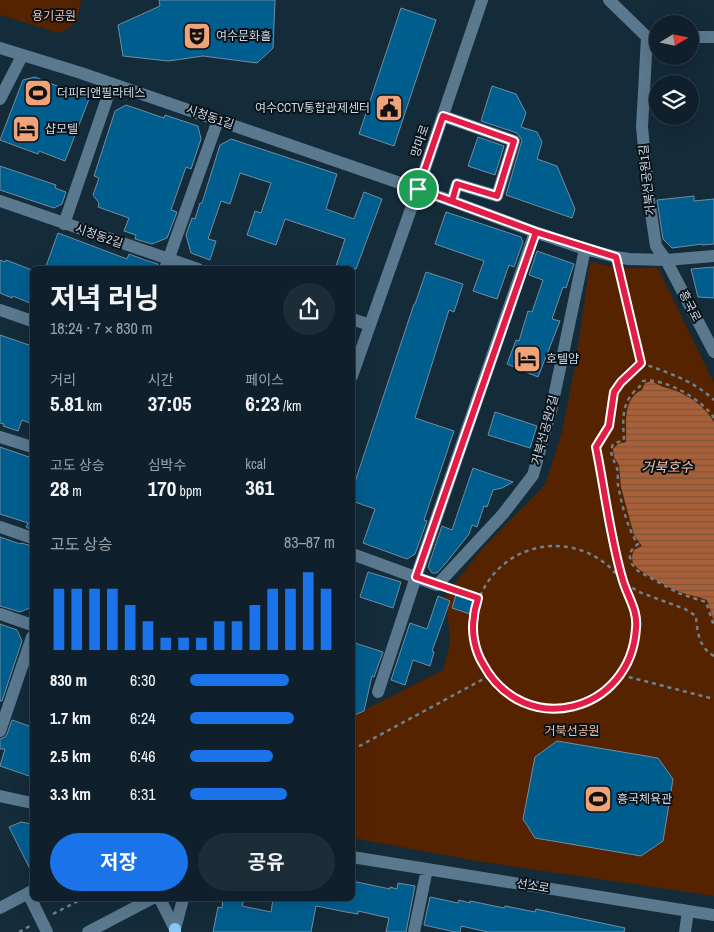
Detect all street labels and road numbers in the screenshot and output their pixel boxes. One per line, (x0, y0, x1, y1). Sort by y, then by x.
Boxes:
street label: 시청동1길 (184, 101, 236, 133)
street label: 망마로 (407, 123, 433, 159)
street label: 거북선공원1길 (635, 144, 659, 216)
street label: 시청동2길 (73, 220, 125, 252)
street label: 흥국로 (675, 288, 705, 324)
street label: 거북선공원2길 (528, 393, 562, 467)
street label: 선소로 (515, 876, 551, 896)

